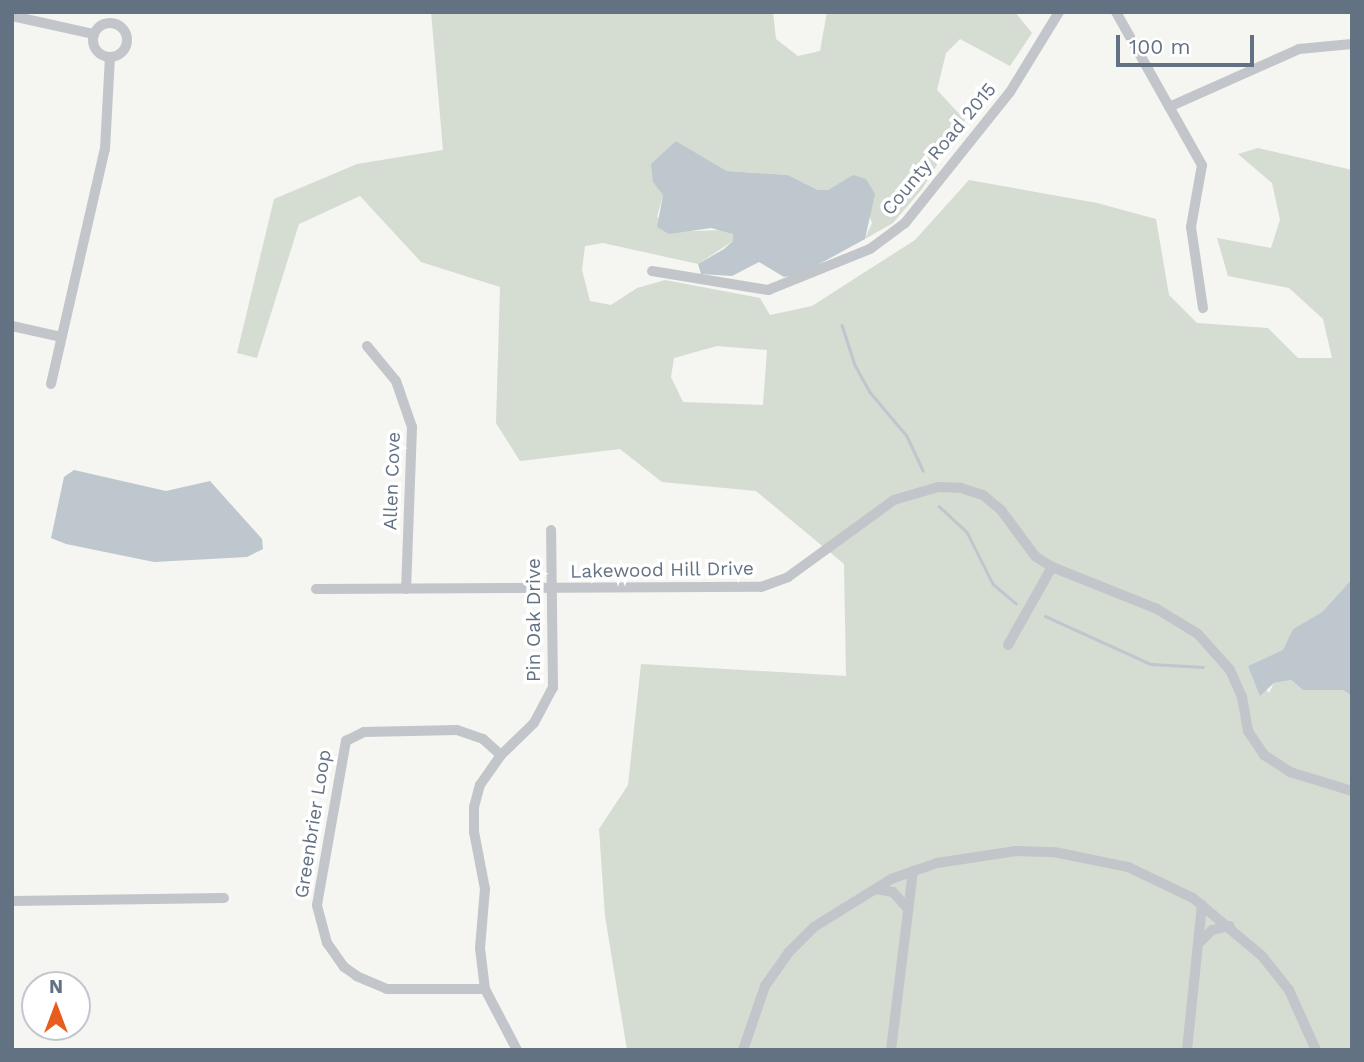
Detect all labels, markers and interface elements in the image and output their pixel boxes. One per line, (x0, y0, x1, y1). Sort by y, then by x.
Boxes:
scale bar (1119, 21, 1257, 65)
text: 100 m (1129, 34, 1191, 59)
street label: County Road 2015 (877, 78, 1001, 220)
street label: Allen Cove (379, 431, 405, 531)
street label: Lakewood Hill Drive (570, 557, 754, 583)
street label: Pin Oak Drive (523, 558, 545, 682)
street label: Greenbrier Loop (290, 748, 336, 900)
north arrow (21, 971, 91, 1041)
text: N (49, 975, 63, 998)

